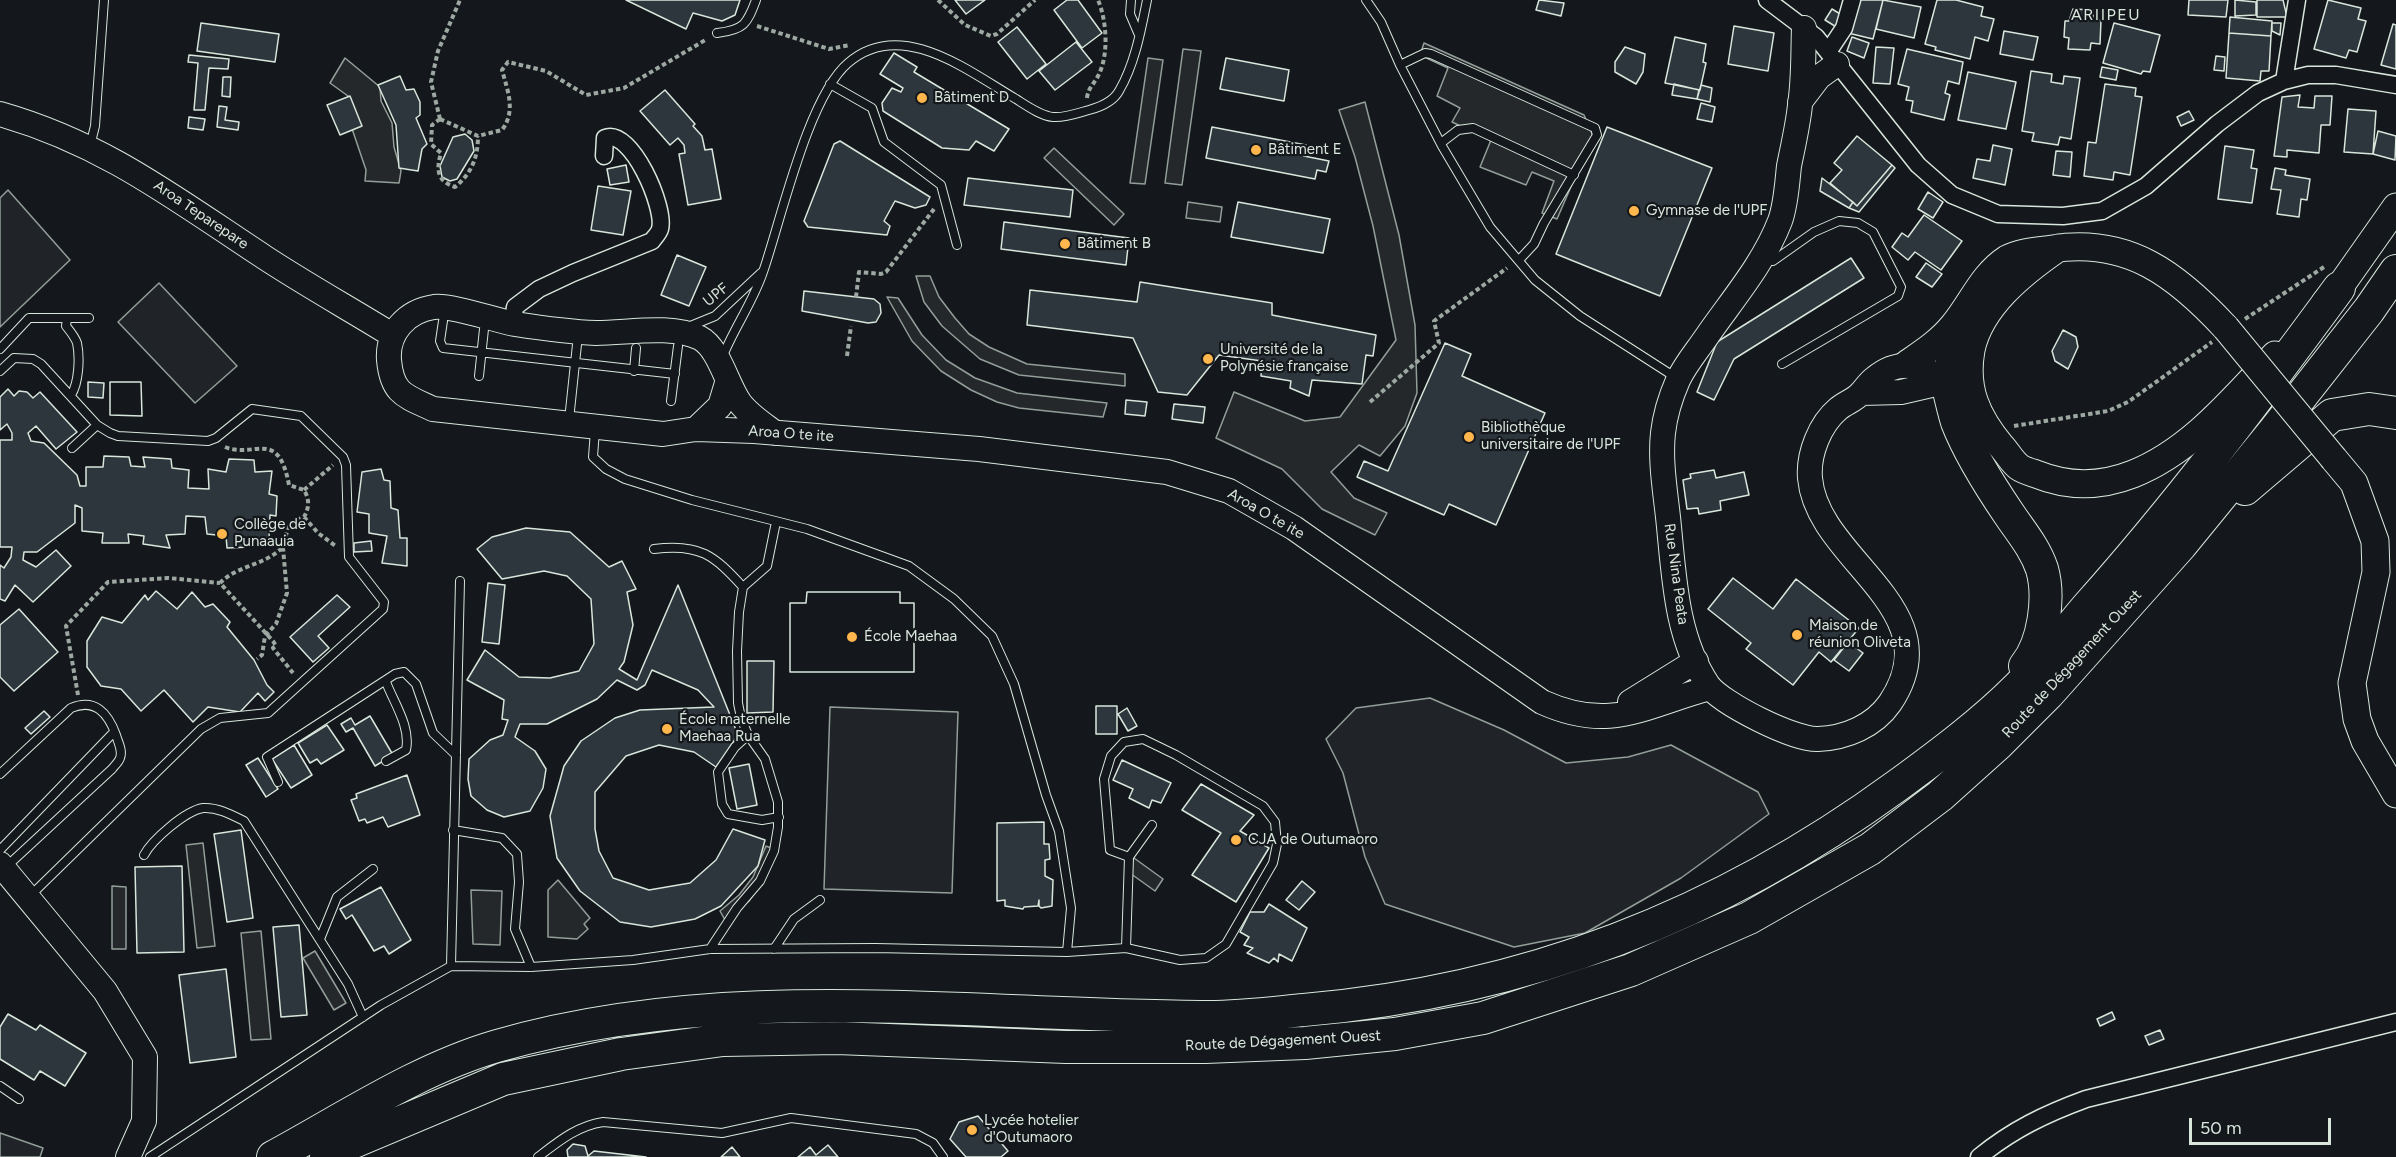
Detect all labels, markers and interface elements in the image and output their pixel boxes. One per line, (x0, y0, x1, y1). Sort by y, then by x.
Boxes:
district label: ARIIPEU (2071, 5, 2141, 25)
place label: Bâtiment D (934, 89, 1009, 107)
marker: Bâtiment D (915, 91, 929, 105)
place label: Bâtiment E (1268, 141, 1342, 159)
marker: Bâtiment E (1249, 143, 1263, 157)
street label: Aroa Teparepare (150, 177, 252, 253)
place label: Gymnase de l'UPF (1646, 202, 1767, 220)
marker: Gymnase de l'UPF (1627, 204, 1641, 218)
place label: Bâtiment B (1077, 235, 1151, 253)
marker: Bâtiment B (1058, 237, 1072, 251)
street label: UPF (700, 279, 732, 311)
place label: Université de la Polynésie française (1220, 341, 1348, 376)
marker: Université de la Polynésie française (1201, 352, 1215, 366)
place label: Bibliothèque universitaire de l'UPF (1481, 419, 1621, 454)
street label: Aroa O te ite (748, 422, 834, 446)
marker: Bibliothèque universitaire de l'UPF (1462, 430, 1476, 444)
street label: Aroa O te ite (1224, 485, 1308, 543)
place label: Collège de Punaauia (234, 516, 306, 551)
street label: Rue Nina Peata (1660, 522, 1692, 626)
marker: Collège de Punaauia (215, 527, 229, 541)
street label: Route de Dégagement Ouest (1999, 586, 2145, 742)
place label: Maison de réunion Oliveta (1809, 617, 1911, 652)
place label: École Maehaa (864, 628, 957, 646)
marker: Maison de réunion Oliveta (1790, 628, 1804, 642)
marker: École Maehaa (845, 630, 859, 644)
place label: École maternelle Maehaa Rua (679, 711, 791, 746)
marker: École maternelle Maehaa Rua (660, 722, 674, 736)
place label: CJA de Outumaoro (1248, 831, 1378, 849)
marker: CJA de Outumaoro (1229, 833, 1243, 847)
street label: Route de Dégagement Ouest (1185, 1027, 1381, 1055)
scale bar (2192, 1106, 2334, 1144)
place label: Lycée hotelier d'Outumaoro (984, 1112, 1079, 1147)
text: 50 m (2200, 1117, 2242, 1139)
marker: Lycée hotelier d'Outumaoro (965, 1123, 979, 1137)

